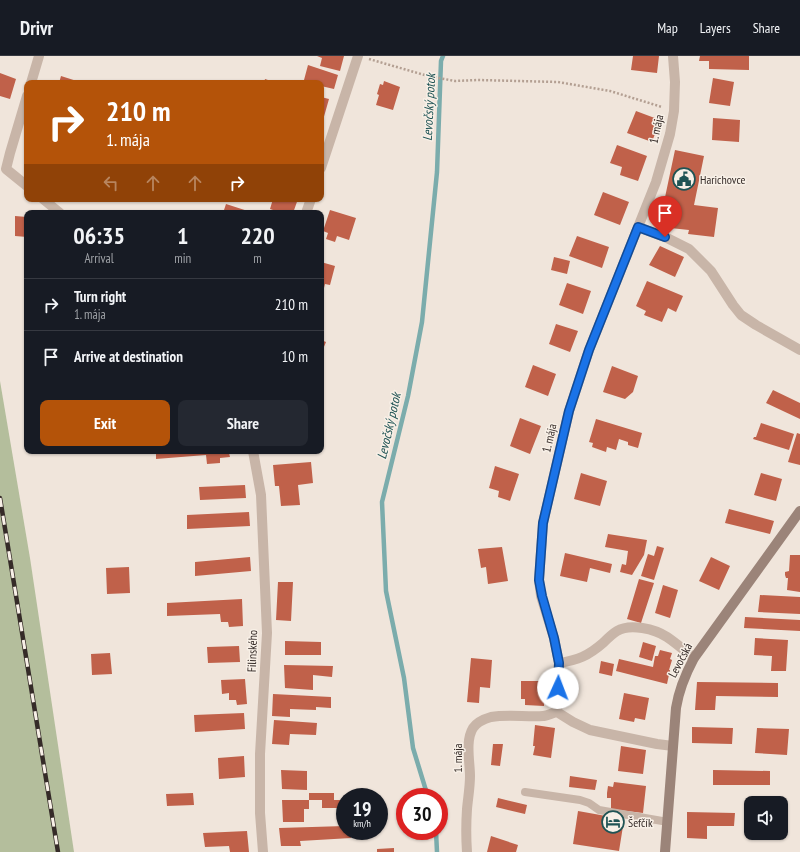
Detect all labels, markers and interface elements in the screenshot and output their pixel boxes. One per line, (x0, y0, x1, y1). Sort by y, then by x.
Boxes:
text: Drivr (20, 16, 53, 40)
text: Map (657, 19, 678, 37)
text: Layers (700, 19, 731, 37)
text: Share (753, 19, 780, 37)
water label: Levočský potok (419, 71, 439, 141)
text: 210 m (106, 92, 170, 129)
icon: right (40, 96, 92, 148)
street label: 1. mája (646, 113, 666, 145)
text: 1. mája (106, 128, 150, 151)
public building icon: Harichovce (671, 166, 697, 192)
icon: left (100, 172, 122, 194)
icon: ahead (142, 172, 164, 194)
icon: ahead (184, 172, 206, 194)
icon: right (226, 172, 248, 194)
place label: Harichovce (700, 172, 745, 187)
pin (648, 196, 682, 237)
icon: arrive (654, 202, 676, 224)
text: 06:35 (73, 220, 125, 251)
text: 1 (177, 220, 188, 251)
text: 220 (240, 220, 275, 251)
text: Arrival (84, 250, 114, 267)
text: min (174, 250, 191, 267)
text: m (253, 250, 262, 267)
text: Turn right (74, 287, 126, 306)
icon: right (40, 294, 62, 316)
text: 210 m (275, 295, 308, 314)
text: 1. mája (74, 306, 106, 323)
icon: arrive (40, 346, 62, 368)
text: Arrive at destination (74, 347, 183, 366)
text: 10 m (282, 347, 308, 366)
water label: Levočský potok (373, 389, 405, 461)
button: Exit (40, 400, 170, 446)
button: Share (178, 400, 308, 446)
street label: 1. mája (538, 422, 560, 454)
street label: Filinského (244, 630, 260, 672)
street label: Levočská (665, 640, 695, 680)
position arrow (537, 667, 579, 709)
street label: 1. mája (450, 743, 465, 773)
speed limit sign: 30 (396, 788, 448, 840)
text: 19 (352, 796, 372, 822)
map controls (744, 796, 788, 840)
button: sound (744, 796, 788, 840)
hotel icon: Šefčík (600, 809, 626, 835)
place label: Šefčík (628, 815, 653, 830)
text: km/h (353, 817, 371, 830)

